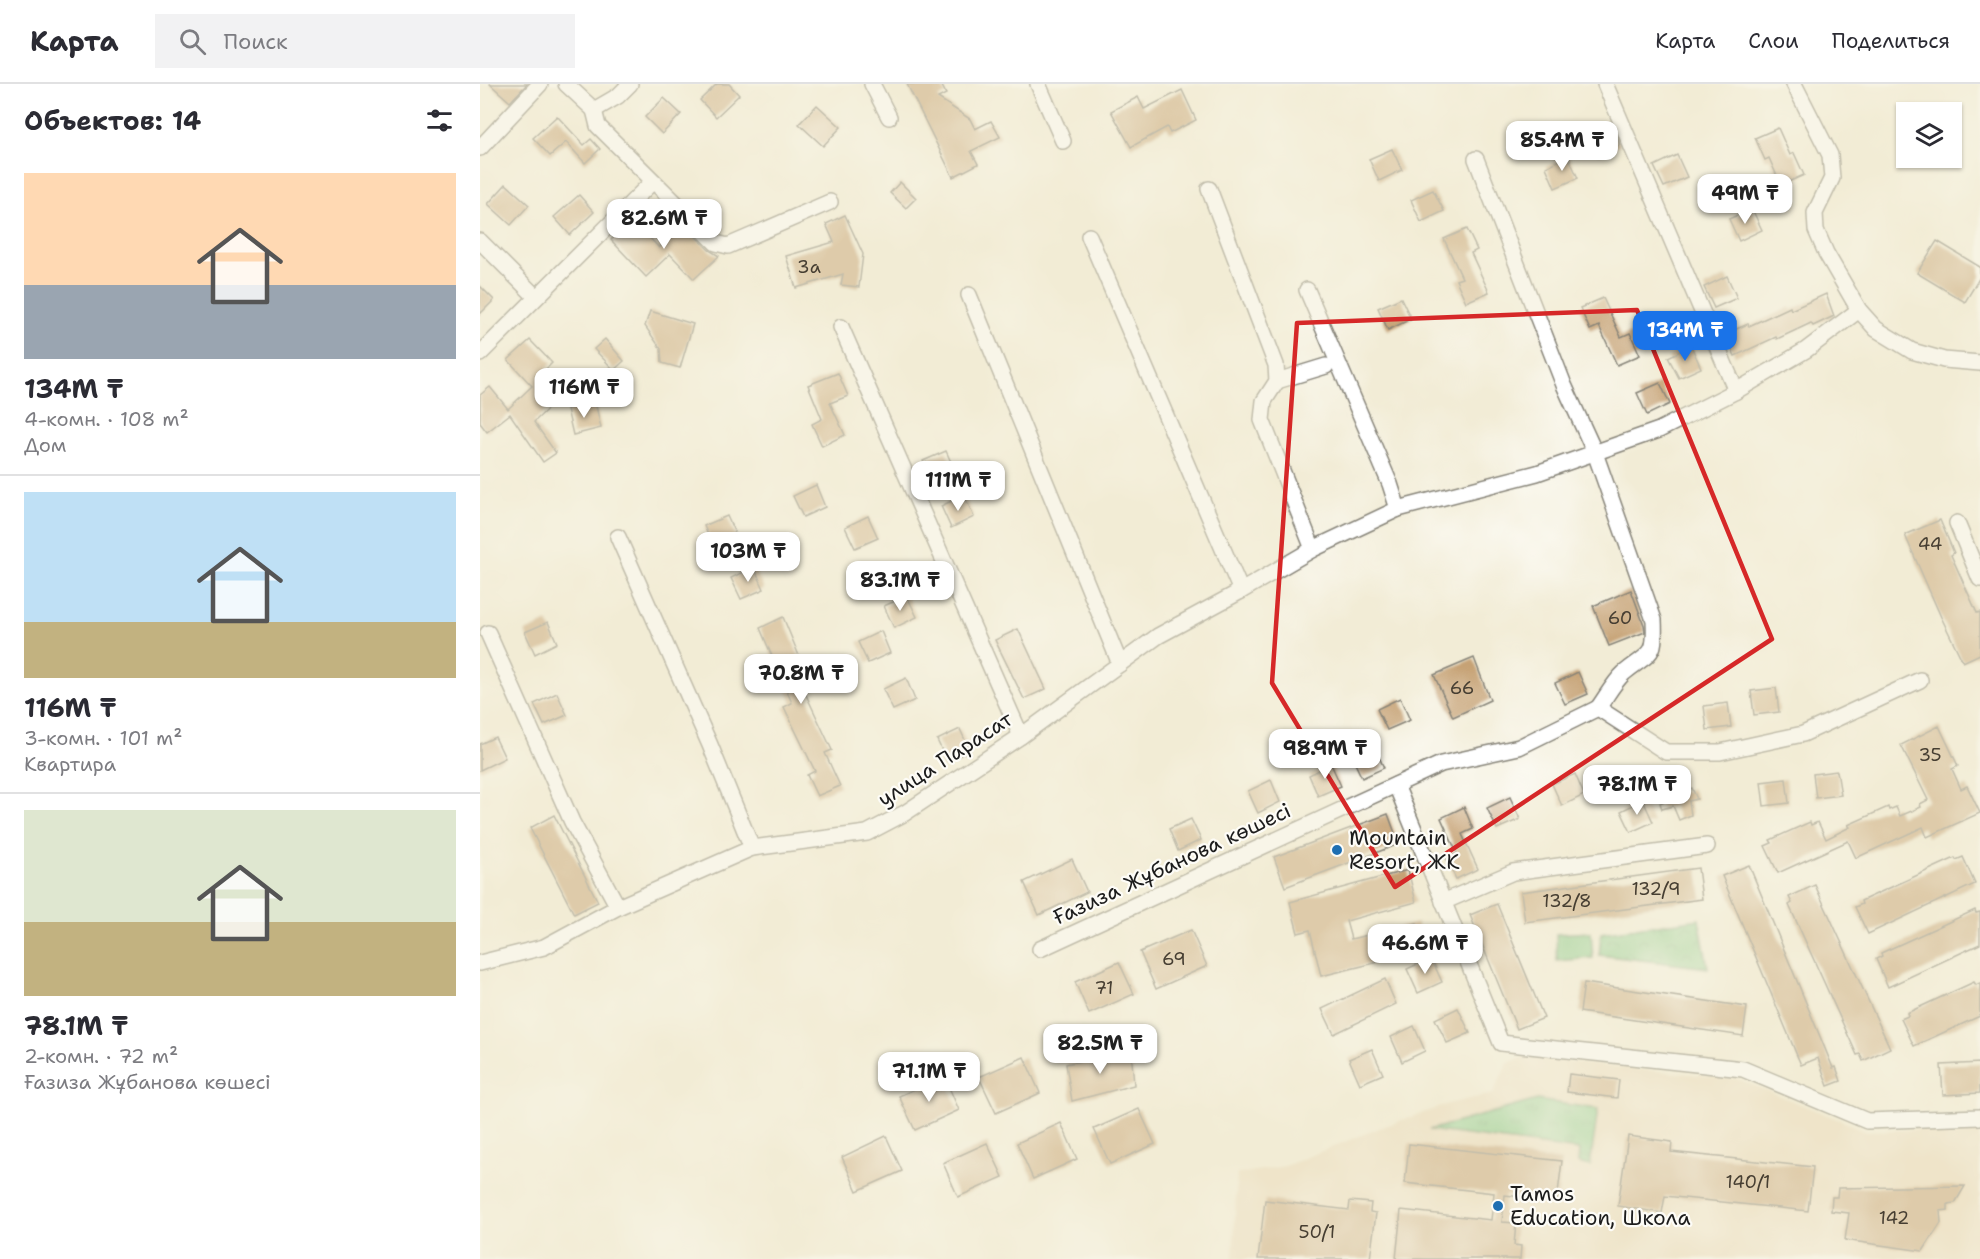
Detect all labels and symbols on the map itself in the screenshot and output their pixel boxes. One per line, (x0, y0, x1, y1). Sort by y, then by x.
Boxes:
pin: 85.4M ₸ (1507, 121, 1617, 172)
pin: 49M ₸ (1703, 174, 1787, 225)
pin: 82.6M ₸ (609, 199, 719, 250)
house number: 3а (797, 255, 821, 279)
pin: 134M ₸ (1636, 311, 1734, 362)
pin: 116M ₸ (535, 368, 633, 419)
pin: 111M ₸ (909, 461, 1007, 512)
pin: 103M ₸ (699, 532, 797, 583)
house number: 44 (1918, 532, 1942, 556)
pin: 83.1M ₸ (845, 561, 955, 612)
house number: 60 (1608, 606, 1632, 630)
pin: 70.8M ₸ (746, 654, 856, 705)
house number: 66 (1450, 676, 1474, 700)
street label: улица Парасат (872, 705, 1018, 813)
pin: 98.9M ₸ (1270, 729, 1380, 780)
house number: 35 (1918, 743, 1942, 767)
pin: 78.1M ₸ (1582, 765, 1692, 816)
street label: Ғазиза Жұбанова көшесі (1049, 797, 1295, 931)
place label: Mountain Resort, ЖК (1349, 824, 1460, 876)
marker: Mountain Resort, ЖК (1330, 843, 1344, 857)
house number: 132/9 (1631, 877, 1681, 901)
house number: 132/8 (1542, 889, 1592, 913)
pin: 46.6M ₸ (1370, 924, 1480, 975)
house number: 69 (1162, 947, 1186, 971)
house number: 71 (1094, 976, 1114, 1000)
pin: 82.5M ₸ (1045, 1024, 1155, 1075)
pin: 71.1M ₸ (874, 1052, 984, 1103)
house number: 140/1 (1725, 1170, 1771, 1194)
place label: Tamos Education, Школа (1510, 1180, 1690, 1232)
marker: Tamos Education, Школа (1491, 1199, 1505, 1213)
house number: 142 (1879, 1206, 1909, 1230)
house number: 50/1 (1299, 1220, 1335, 1244)

